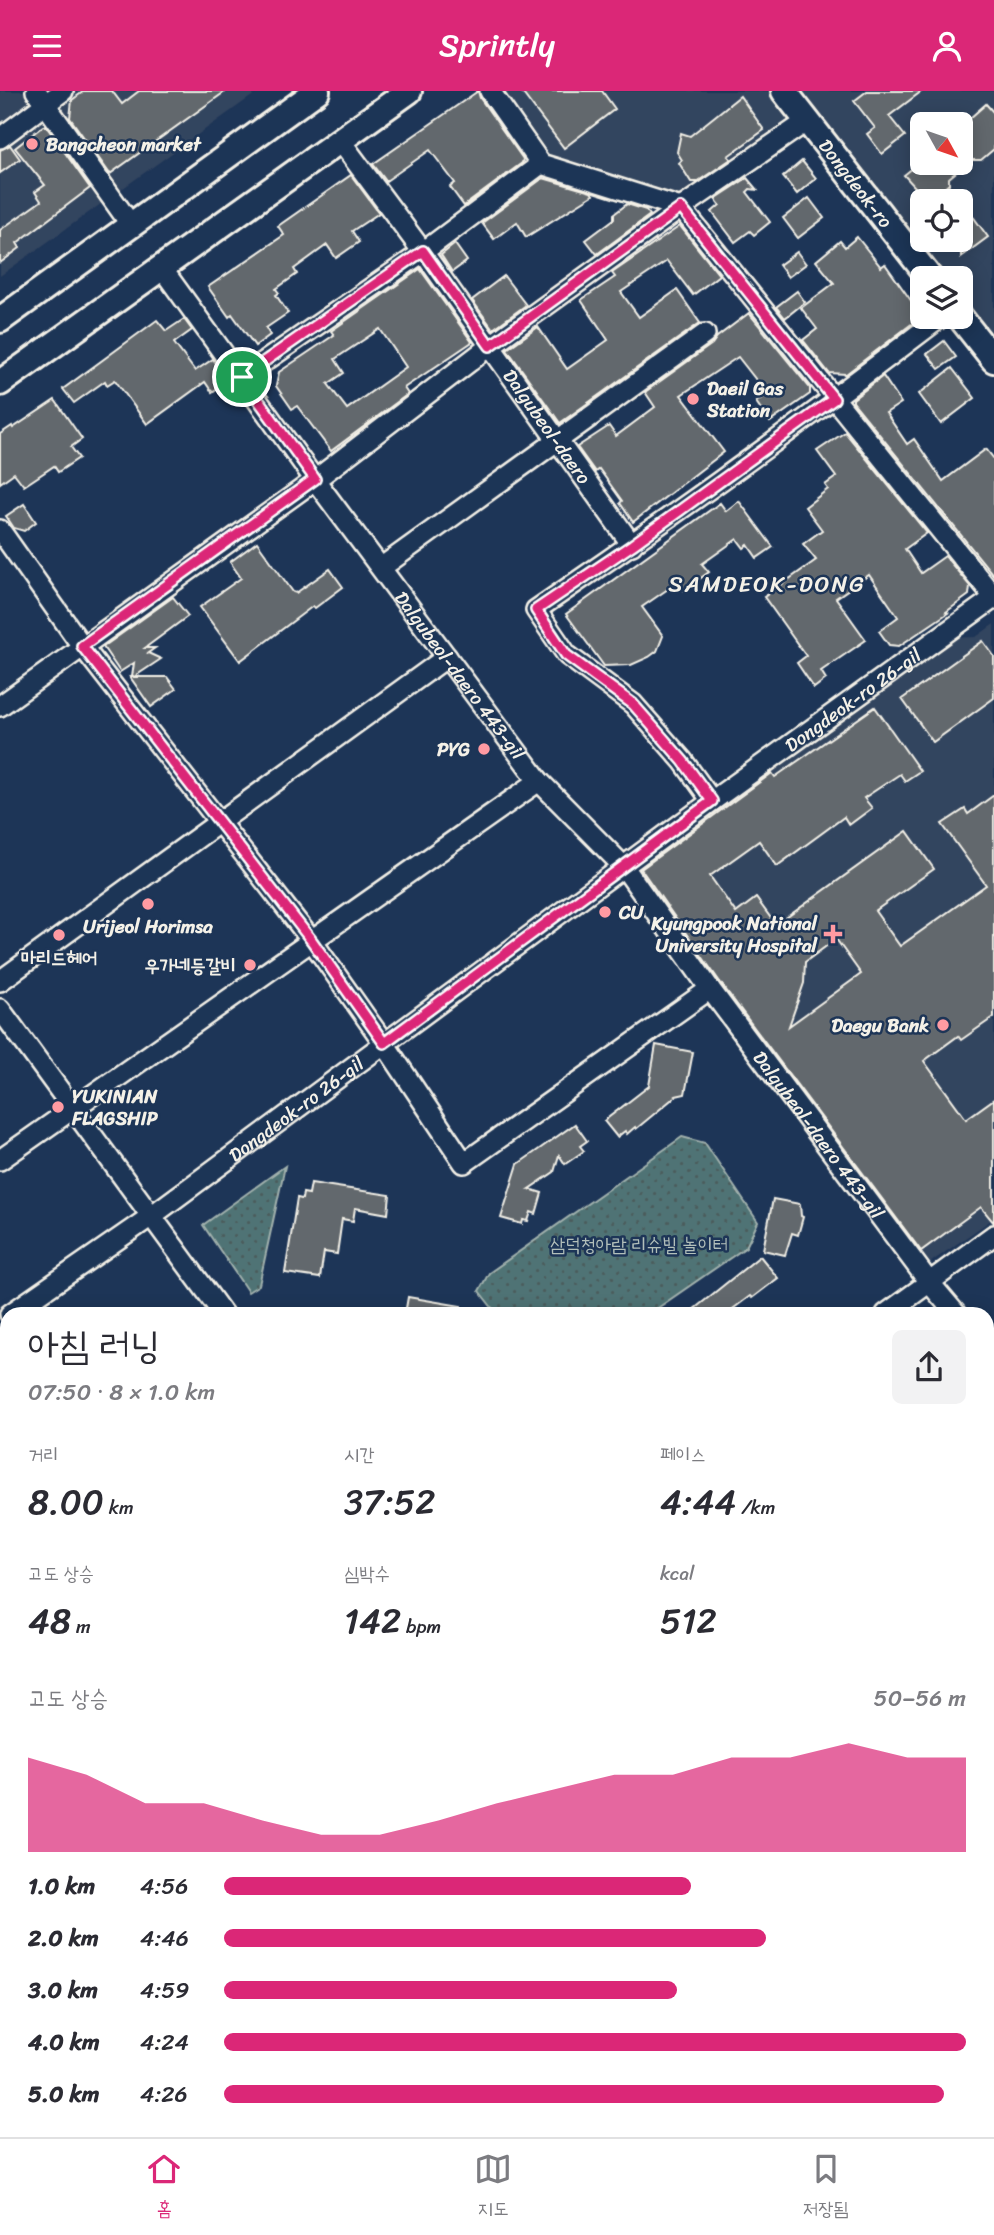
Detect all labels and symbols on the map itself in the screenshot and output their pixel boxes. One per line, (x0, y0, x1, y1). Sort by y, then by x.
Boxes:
north arrow (910, 112, 973, 175)
place label: Bangcheon market (46, 128, 202, 161)
street label: Dongdeok-ro (810, 131, 902, 236)
marker: Bangcheon market (24, 136, 40, 152)
pin (212, 347, 272, 407)
street label: Dalgubeol-daero (495, 362, 600, 491)
place label: Daeil Gas Station (706, 372, 785, 427)
marker: Daeil Gas Station (685, 391, 701, 407)
district label: SAMDEOK-DONG (668, 564, 866, 605)
street label: Dalgubeol-daero 443-gil (386, 583, 535, 767)
street label: Dongdeok-ro 26-gil (777, 639, 929, 760)
place label: PYG (437, 733, 470, 766)
marker: PYG (476, 741, 492, 757)
marker: Urijeol Horimsa (140, 896, 156, 912)
place label: CU (618, 896, 645, 929)
marker: CU (597, 904, 613, 920)
place label: Kyungpook National University Hospital (650, 907, 819, 962)
place label: Urijeol Horimsa (83, 910, 213, 943)
marker: Kyungpook National University Hospital (823, 924, 843, 944)
marker: 마리드헤어 (51, 927, 67, 943)
place label: 마리드헤어 (21, 941, 97, 974)
place label: 우가네등갈비 (144, 949, 236, 982)
marker: 우가네등갈비 (242, 957, 258, 973)
place label: Daegu Bank (832, 1009, 929, 1042)
marker: Daegu Bank (935, 1017, 951, 1033)
street label: Dalgubeol-daero 443-gil (745, 1043, 893, 1227)
street label: Dongdeok-ro 26-gil (221, 1047, 372, 1170)
place label: YUKINIAN FLAGSHIP (71, 1080, 159, 1135)
marker: YUKINIAN FLAGSHIP (50, 1099, 66, 1115)
park label: 삼덕청아람 리슈빌 놀이터 (550, 1228, 728, 1261)

